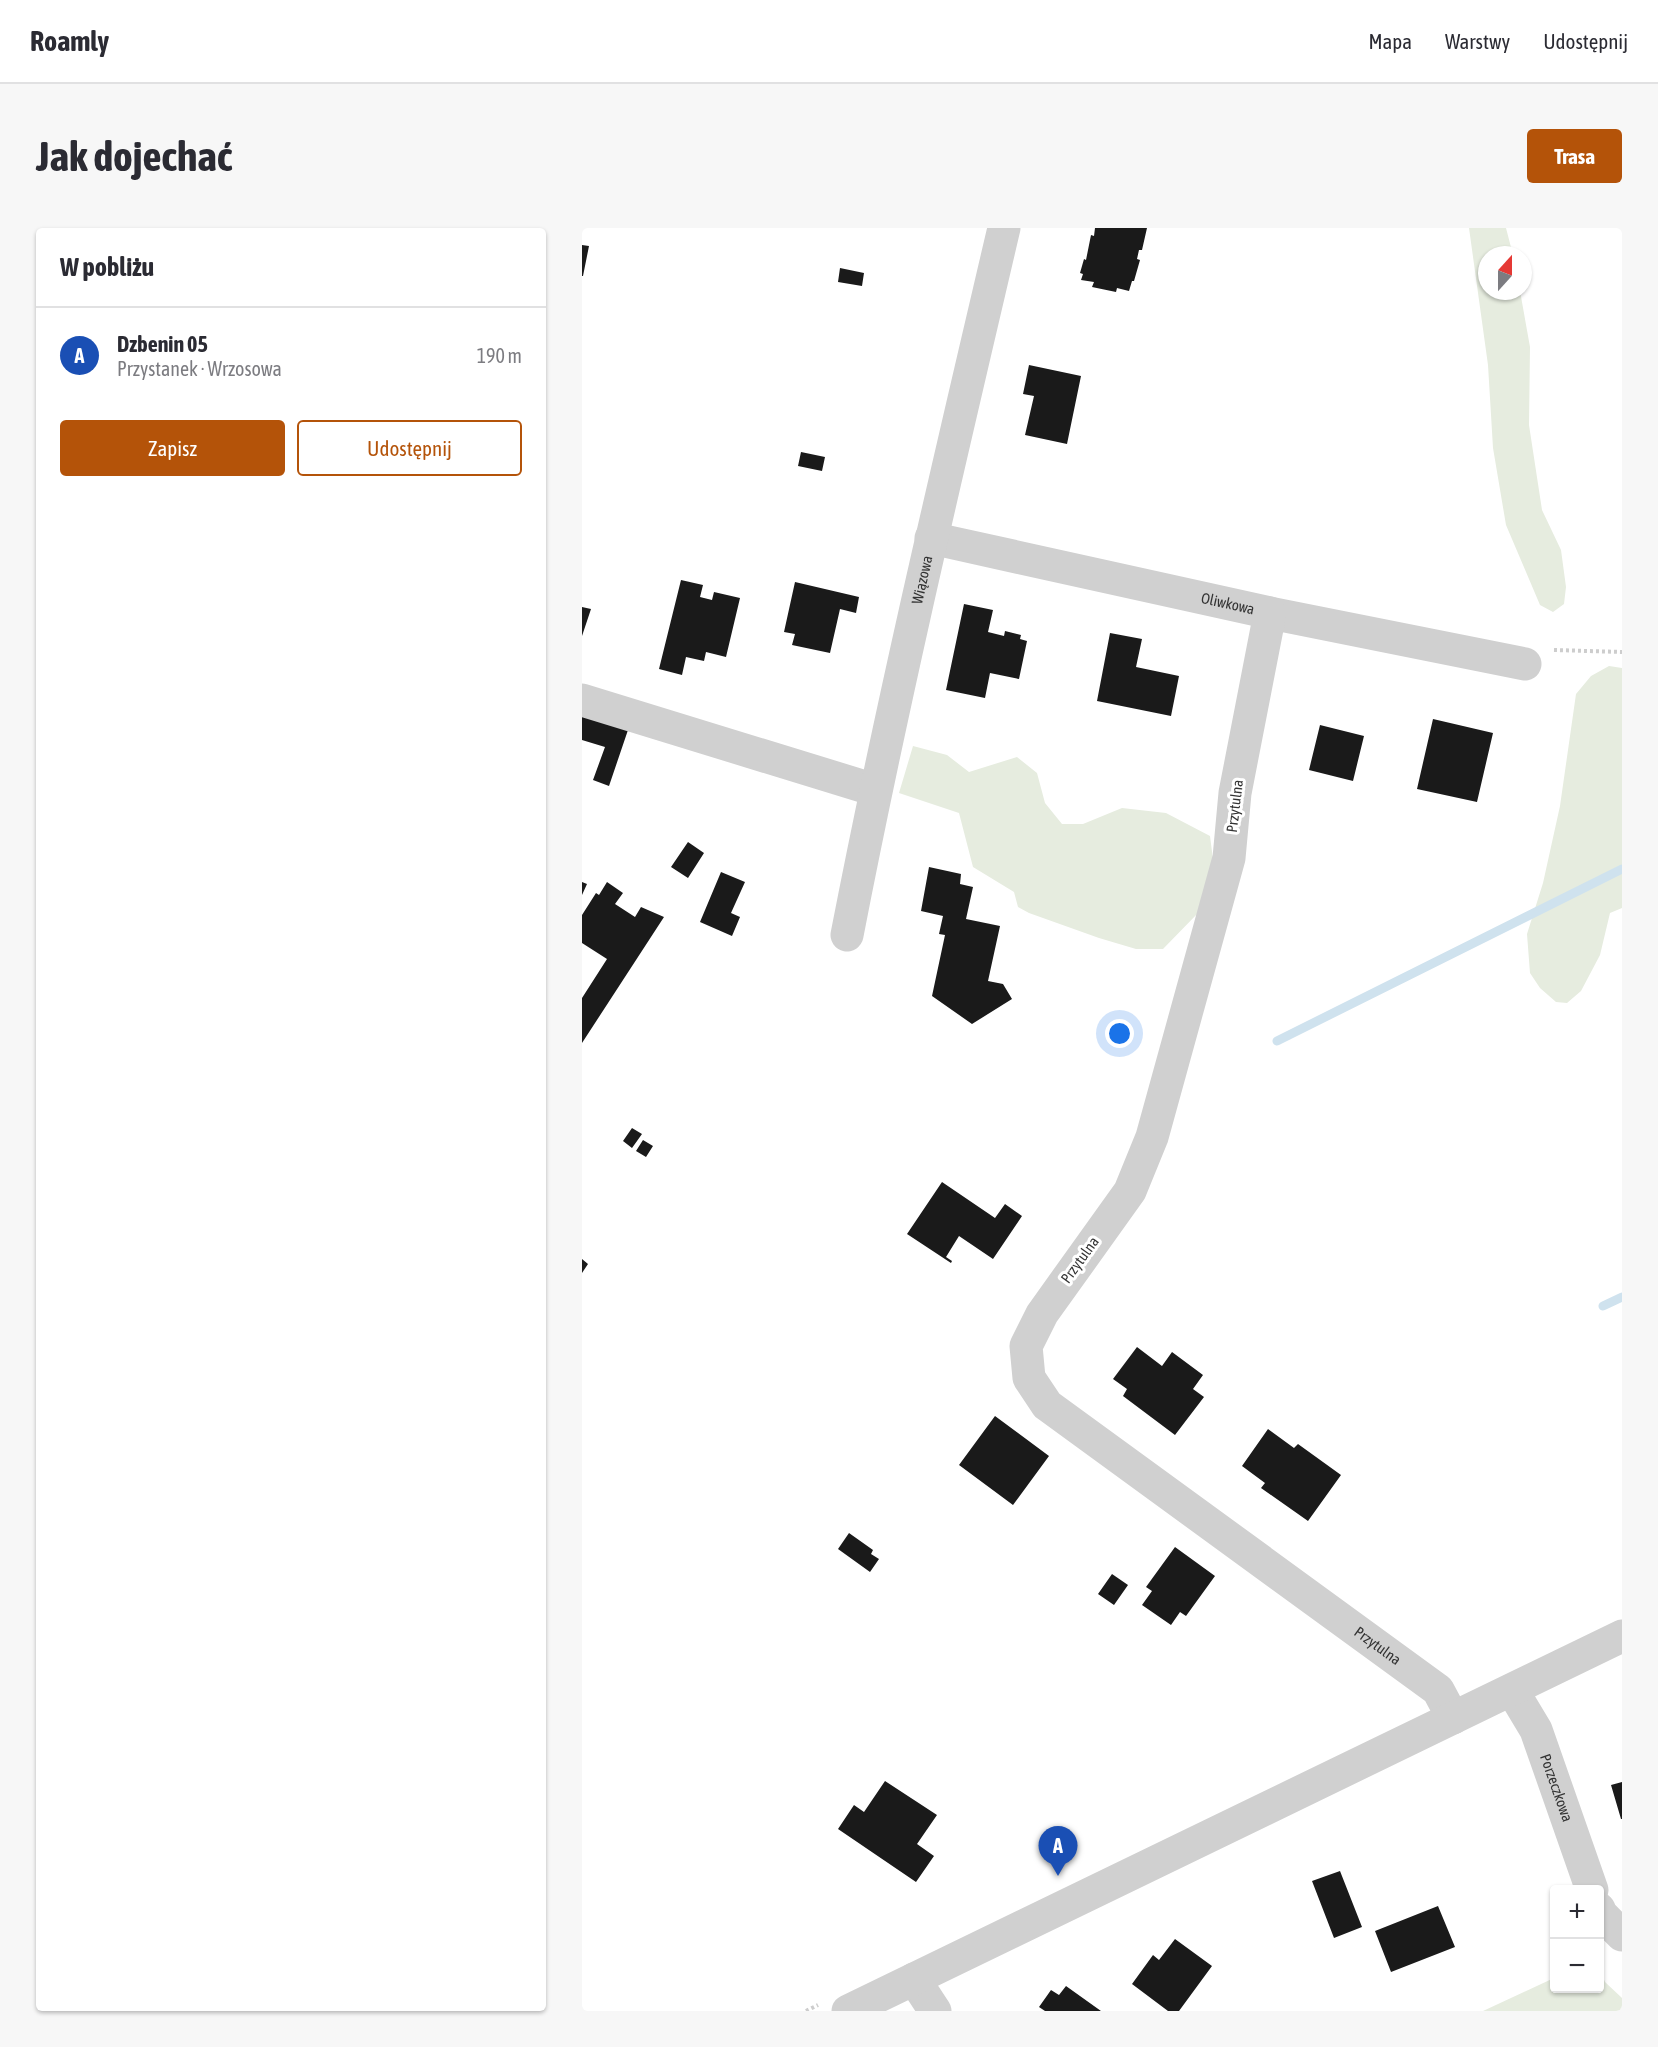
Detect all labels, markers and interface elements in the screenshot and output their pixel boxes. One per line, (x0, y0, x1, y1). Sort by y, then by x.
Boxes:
text: Roamly (30, 25, 109, 57)
text: Mapa (1368, 29, 1412, 53)
text: Warstwy (1445, 29, 1510, 53)
text: Udostępnij (1543, 29, 1628, 53)
button: Trasa (1527, 129, 1622, 183)
text: Jak dojechać (36, 132, 232, 180)
north arrow (1478, 246, 1532, 300)
text: W pobliżu (60, 252, 154, 282)
text: Dzbenin 05 (117, 331, 208, 357)
text: A (75, 344, 84, 367)
text: 190 m (477, 344, 522, 367)
text: Przystanek · Wrzosowa (117, 357, 282, 380)
button: Zapisz (60, 420, 285, 476)
button: Udostępnij (297, 420, 522, 476)
street label: Wiązowa (908, 554, 936, 606)
street label: Oliwkowa (1200, 589, 1256, 617)
street label: Przytulna (1223, 779, 1246, 833)
your location (1105, 1019, 1134, 1048)
street label: Przytulna (1057, 1233, 1102, 1286)
street label: Przytulna (1351, 1623, 1404, 1668)
street label: Porzeczkowa (1537, 1752, 1576, 1824)
pin: A (1038, 1826, 1078, 1876)
map controls (1550, 1885, 1604, 1993)
button: + (1550, 1885, 1604, 1939)
button: − (1550, 1939, 1604, 1993)

